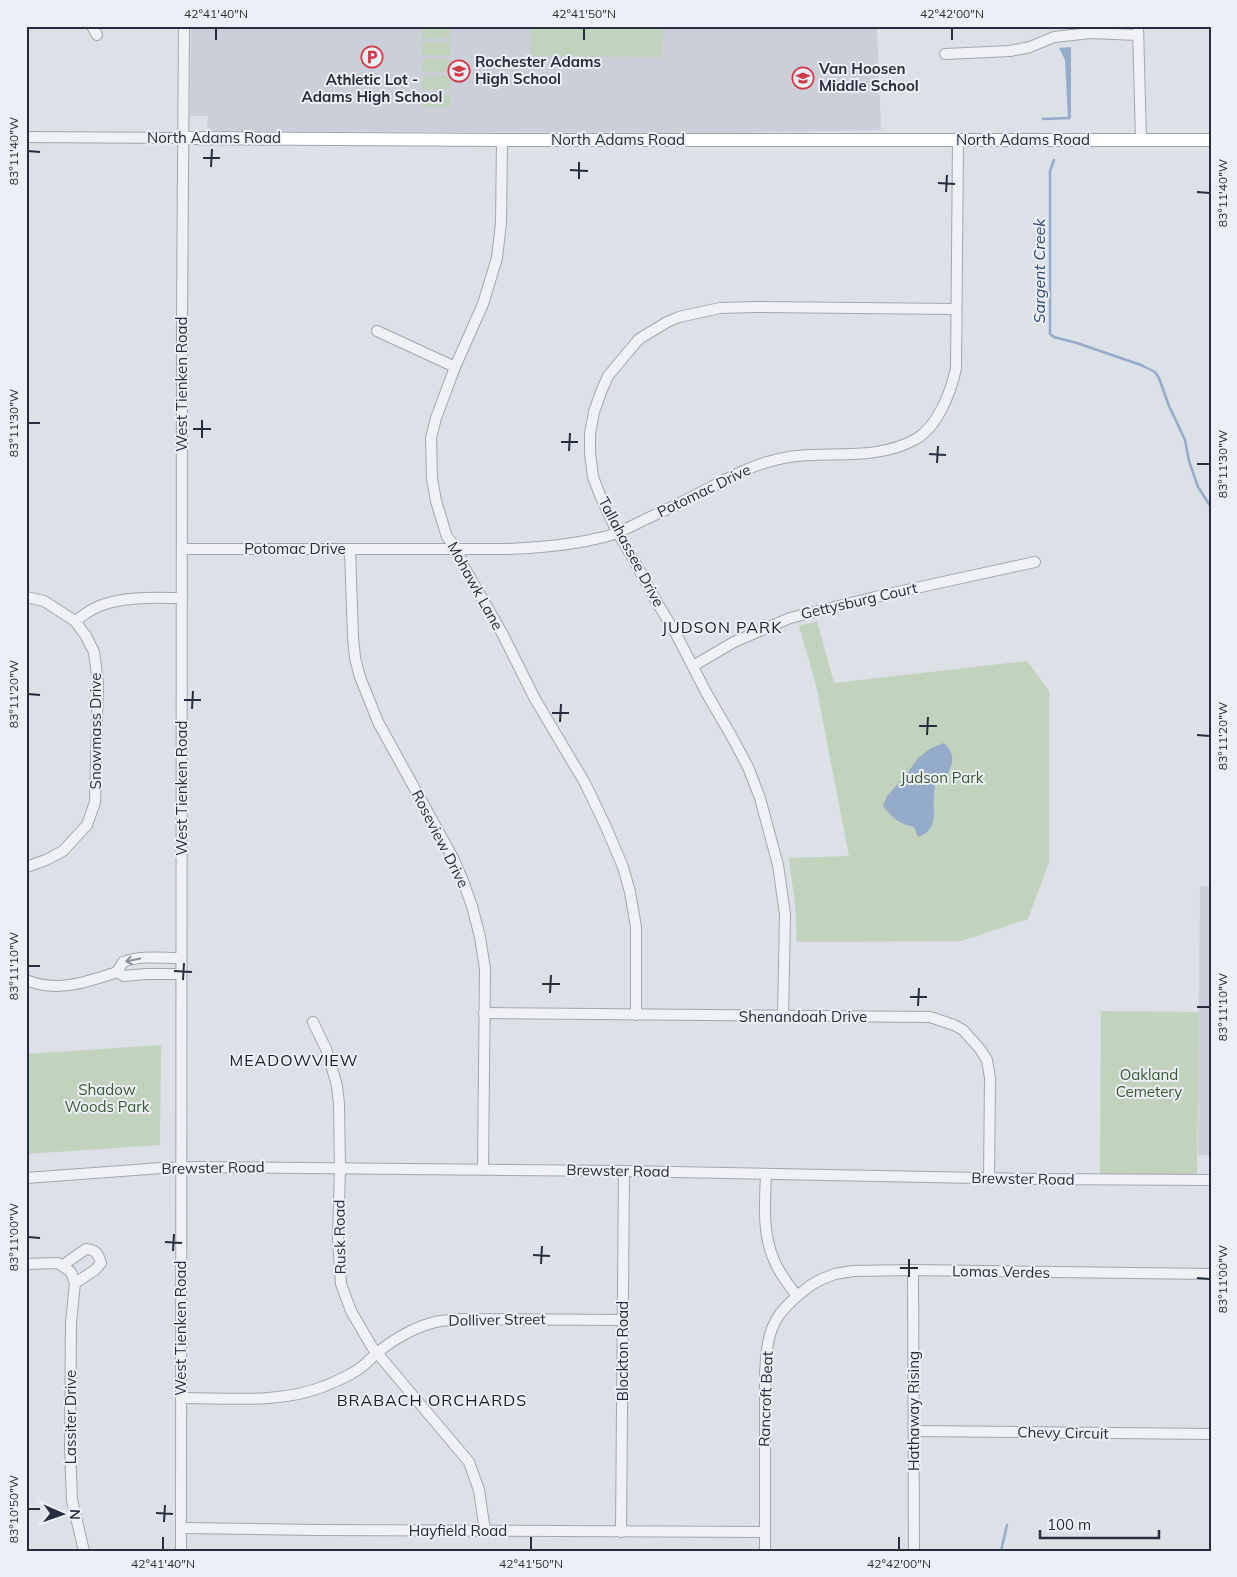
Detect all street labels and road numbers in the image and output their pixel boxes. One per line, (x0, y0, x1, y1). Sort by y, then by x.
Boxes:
street label: North Adams Road (147, 128, 281, 147)
street label: North Adams Road (551, 130, 685, 149)
street label: North Adams Road (956, 130, 1090, 149)
street label: West Tienken Road (172, 316, 191, 452)
street label: Potomac Drive (654, 460, 754, 521)
street label: Tallahassee Drive (594, 493, 669, 610)
street label: Mohawk Lane (443, 538, 507, 633)
street label: Potomac Drive (244, 539, 346, 558)
street label: Gettysburg Court (799, 578, 919, 623)
street label: Snowmass Drive (86, 673, 105, 789)
street label: West Tienken Road (172, 720, 191, 856)
street label: Roseview Drive (408, 787, 473, 891)
street label: Shenandoah Drive (739, 1007, 867, 1026)
street label: Brewster Road (161, 1157, 265, 1178)
street label: Brewster Road (566, 1160, 670, 1181)
street label: Brewster Road (971, 1168, 1075, 1189)
street label: Rusk Road (329, 1199, 350, 1275)
street label: West Tienken Road (171, 1260, 190, 1396)
street label: Lomas Verdes (952, 1261, 1050, 1282)
street label: Blockton Road (613, 1301, 632, 1401)
street label: Dolliver Street (448, 1309, 546, 1330)
street label: Rancroft Beat (754, 1351, 777, 1447)
street label: Hathaway Rising (904, 1351, 923, 1471)
street label: Lassiter Drive (61, 1370, 80, 1464)
street label: Chevy Circuit (1017, 1422, 1109, 1443)
street label: Hayfield Road (409, 1521, 507, 1540)

